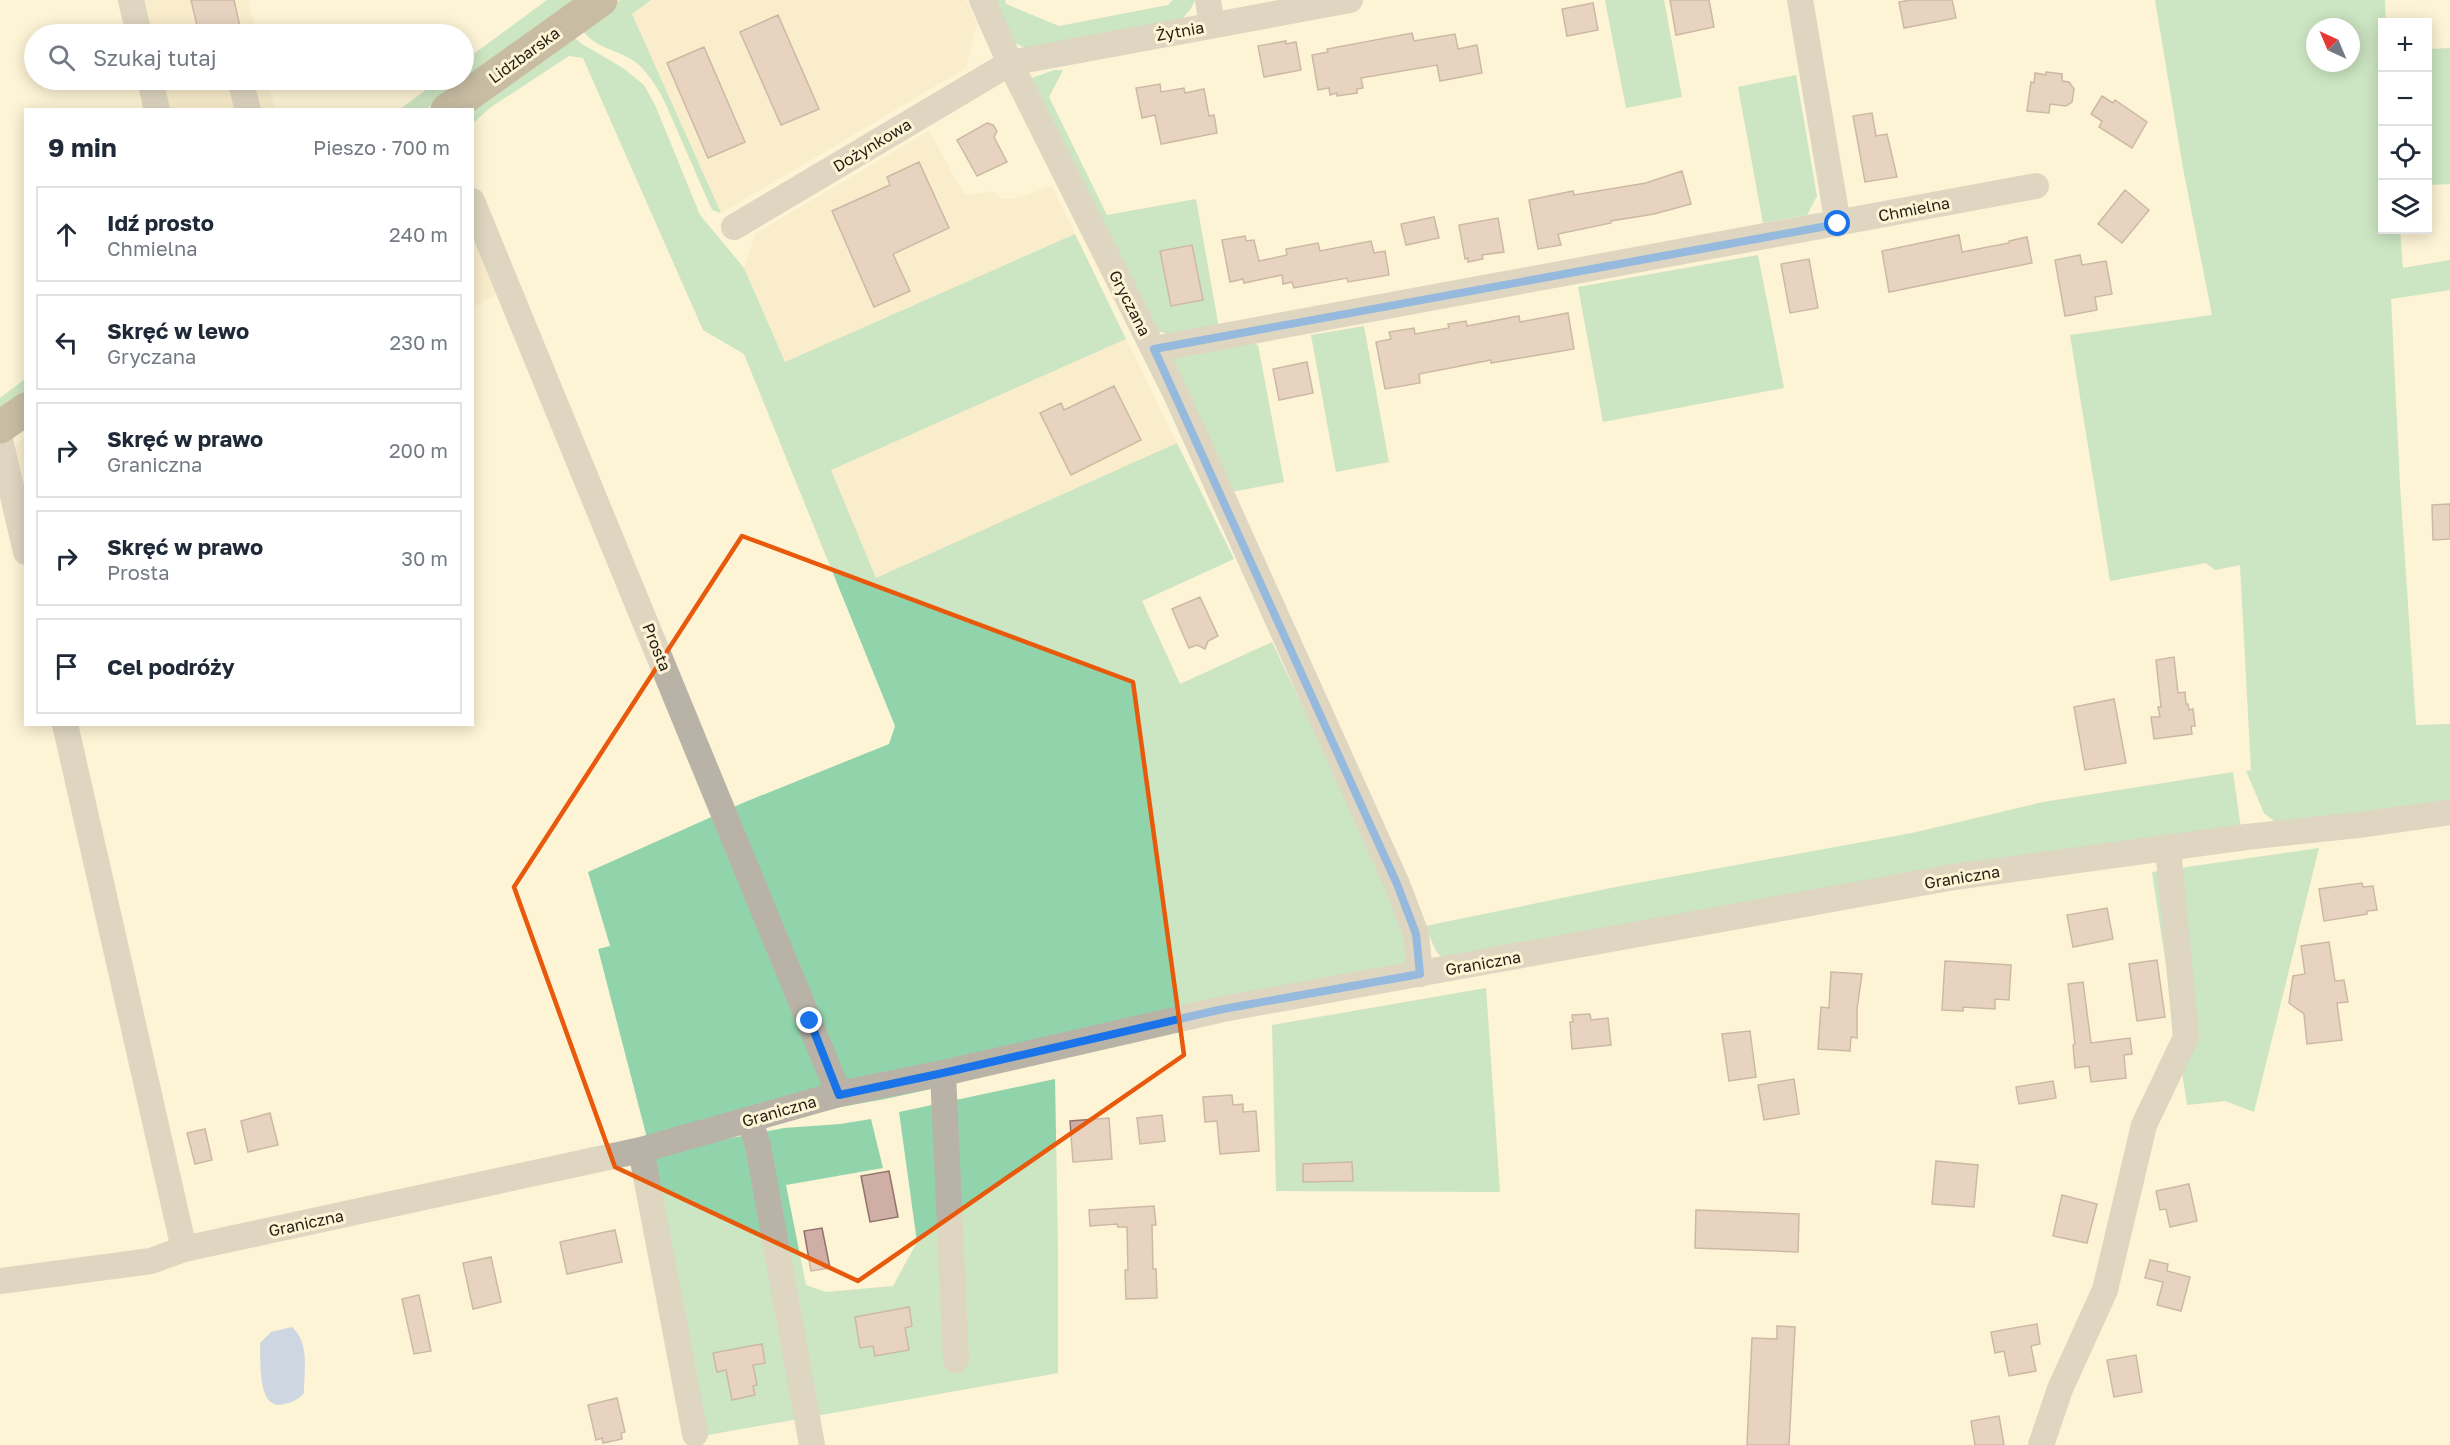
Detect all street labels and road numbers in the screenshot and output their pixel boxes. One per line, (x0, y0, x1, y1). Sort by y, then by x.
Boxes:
street label: Żytnia (1154, 17, 1206, 45)
street label: Lidzbarska (485, 23, 563, 87)
street label: Dożynkowa (829, 114, 915, 176)
street label: Chmielna (1877, 192, 1951, 226)
street label: Gryczana (1105, 267, 1155, 339)
street label: Prosta (638, 620, 676, 674)
street label: Graniczna (1923, 861, 2001, 893)
street label: Graniczna (1444, 947, 1522, 979)
street label: Graniczna (740, 1091, 818, 1131)
street label: Graniczna (267, 1205, 345, 1241)

